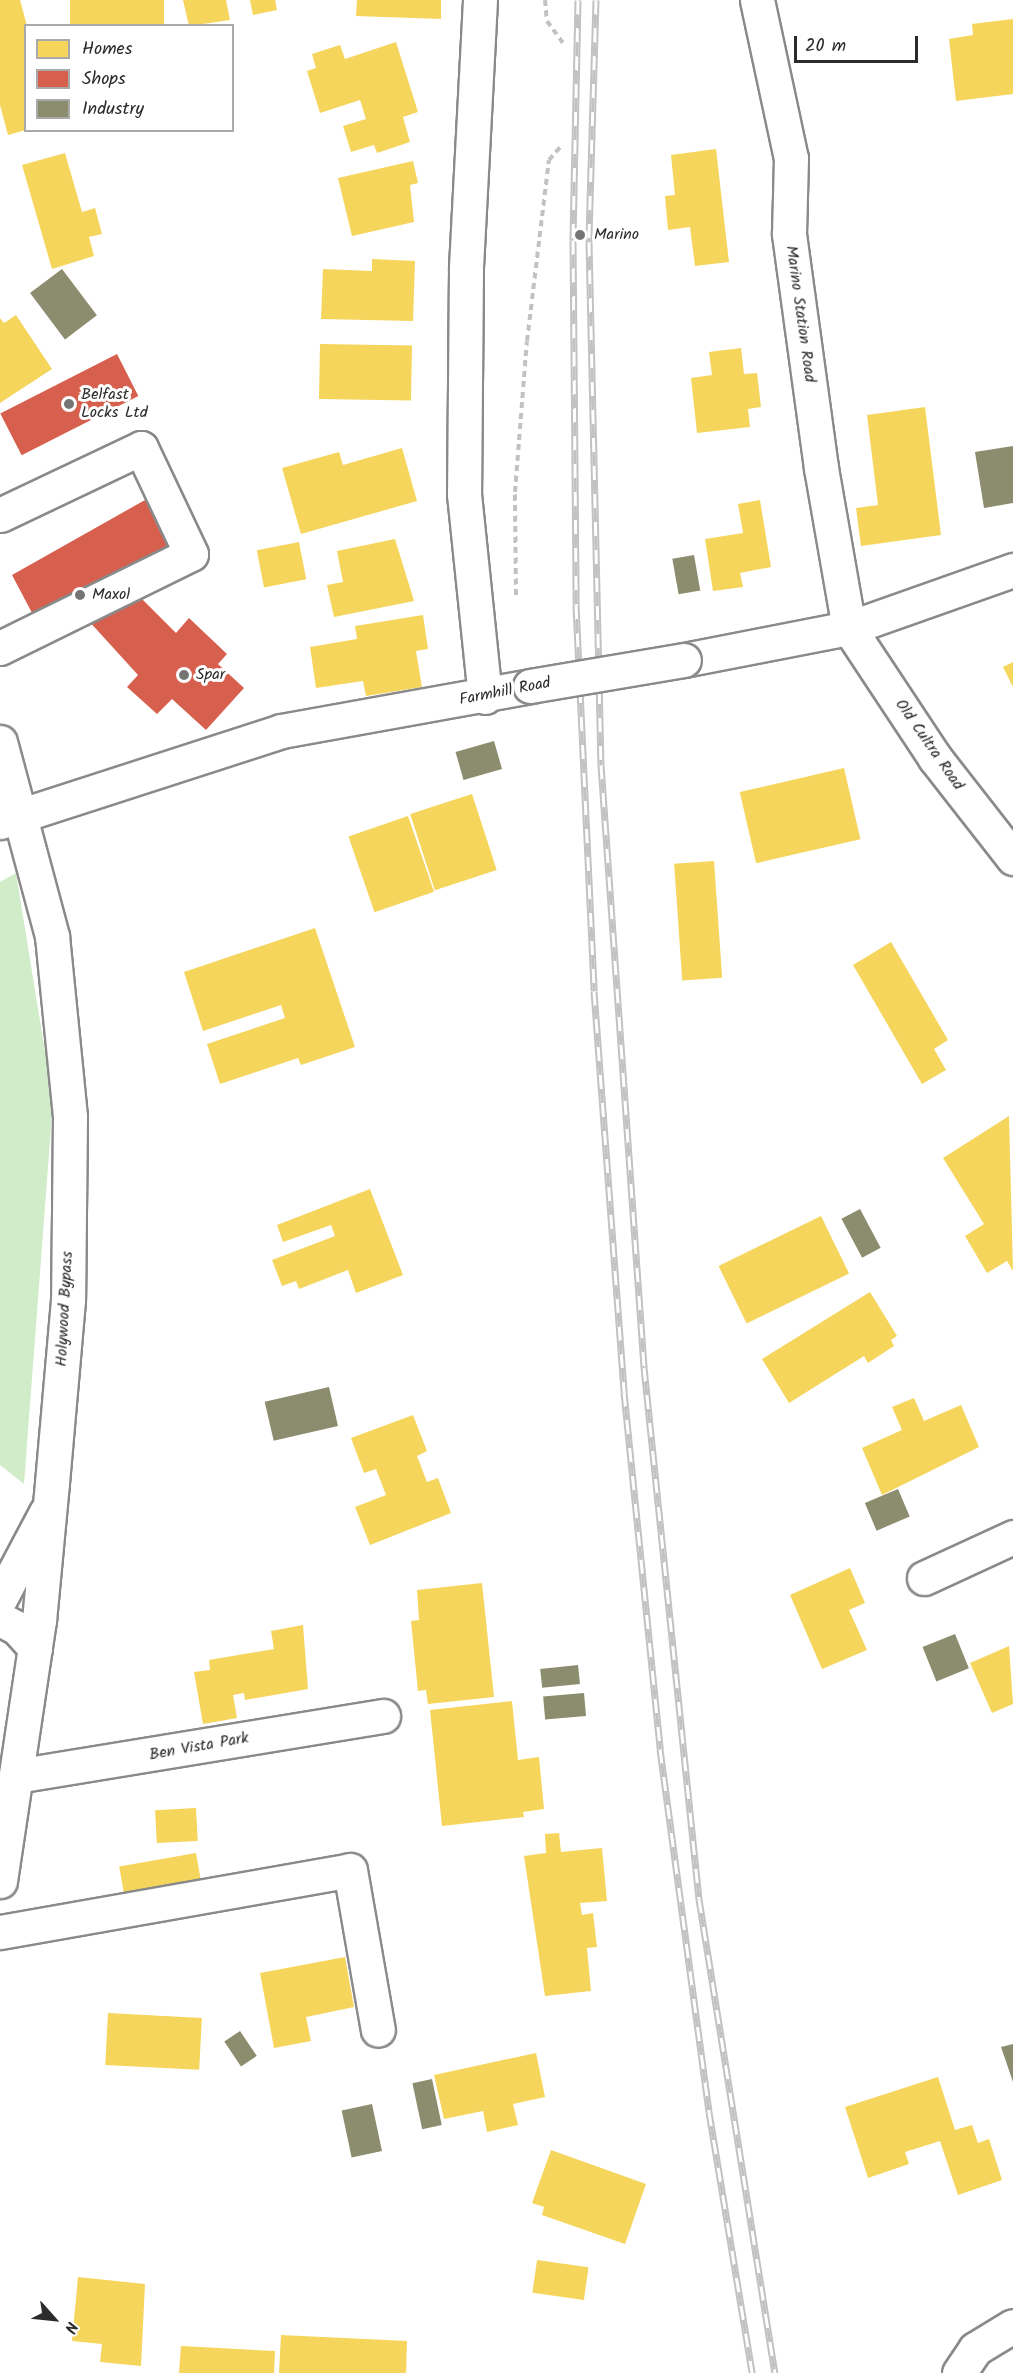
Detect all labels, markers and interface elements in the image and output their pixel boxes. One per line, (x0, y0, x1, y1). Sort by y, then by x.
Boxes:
legend (24, 24, 234, 132)
scale bar (797, 24, 922, 62)
text: 20 m (805, 32, 846, 61)
text: Homes (82, 35, 132, 64)
text: Shops (82, 65, 126, 94)
text: Industry (82, 95, 144, 124)
place label: Marino (594, 225, 639, 245)
marker: Marino (571, 226, 589, 244)
street label: Marino Station Road (781, 244, 819, 384)
place label: Belfast Locks Ltd (81, 385, 148, 423)
marker: Belfast Locks Ltd (62, 397, 76, 411)
place label: Maxol (92, 585, 130, 605)
marker: Maxol (73, 588, 87, 602)
place label: Spar (196, 665, 225, 685)
marker: Spar (177, 668, 191, 682)
street label: Farmhill Road (458, 674, 552, 710)
street label: Old Cultra Road (891, 696, 967, 794)
street label: Holywood Bypass (52, 1251, 78, 1367)
street label: Ben Vista Park (148, 1729, 250, 1765)
north arrow (24, 2289, 84, 2349)
text: N (57, 2317, 84, 2338)

